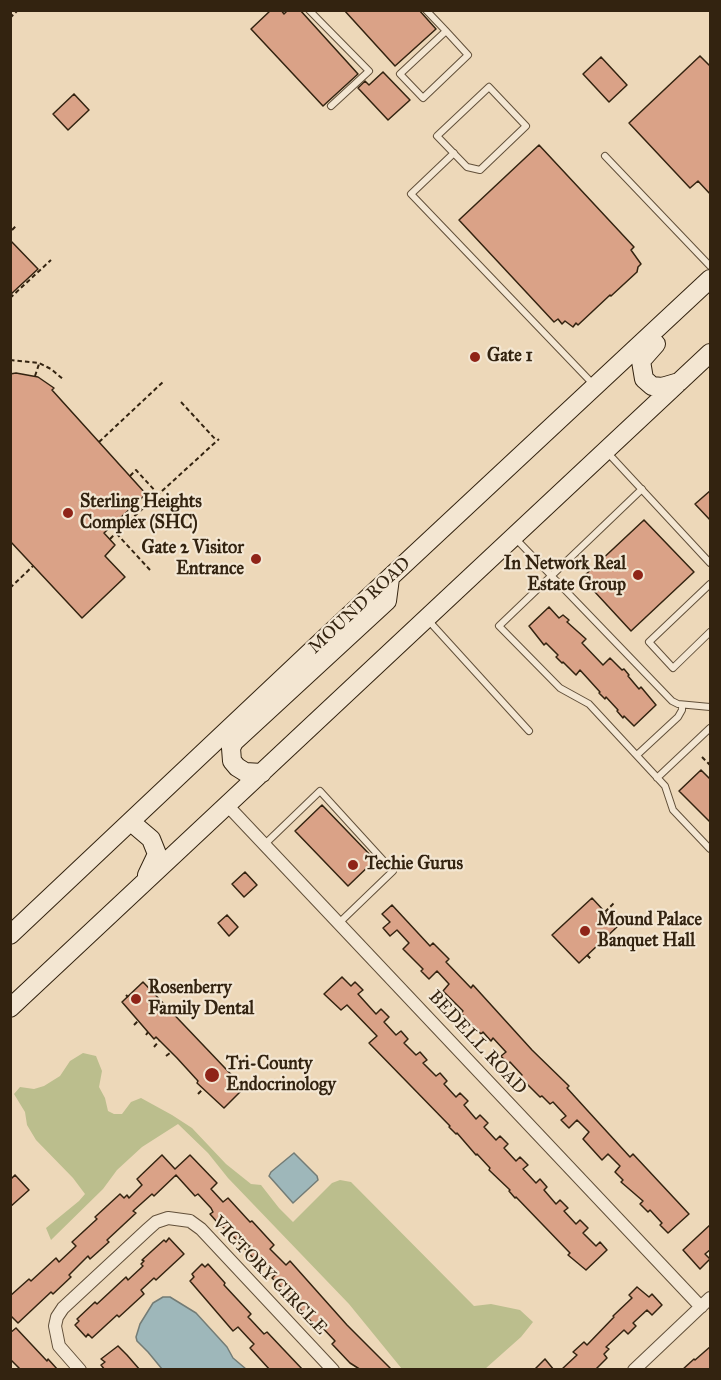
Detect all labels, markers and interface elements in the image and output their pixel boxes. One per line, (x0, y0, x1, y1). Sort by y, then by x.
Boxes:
place label: Gate 1 (487, 346, 533, 368)
marker: Gate 1 (468, 350, 482, 364)
place label: Sterling Heights Complex (SHC) (80, 492, 202, 534)
marker: Sterling Heights Complex (SHC) (61, 506, 75, 520)
place label: Gate 2 Visitor Entrance (142, 538, 244, 580)
marker: Gate 2 Visitor Entrance (249, 552, 263, 566)
street label: MOUND ROAD (305, 553, 415, 659)
place label: In Network Real Estate Group (504, 554, 626, 596)
marker: In Network Real Estate Group (631, 568, 645, 582)
place label: Techie Gurus (365, 854, 463, 876)
marker: Techie Gurus (346, 858, 360, 872)
place label: Mound Palace Banquet Hall (597, 910, 702, 952)
marker: Mound Palace Banquet Hall (578, 924, 592, 938)
place label: Rosenberry Family Dental (148, 978, 254, 1020)
street label: BEDELL ROAD (423, 987, 531, 1099)
marker: Rosenberry Family Dental (129, 992, 143, 1006)
place label: Tri-County Endocrinology (226, 1054, 336, 1096)
marker: Tri-County Endocrinology (203, 1066, 221, 1084)
street label: VICTORY CIRCLE (207, 1212, 331, 1340)

